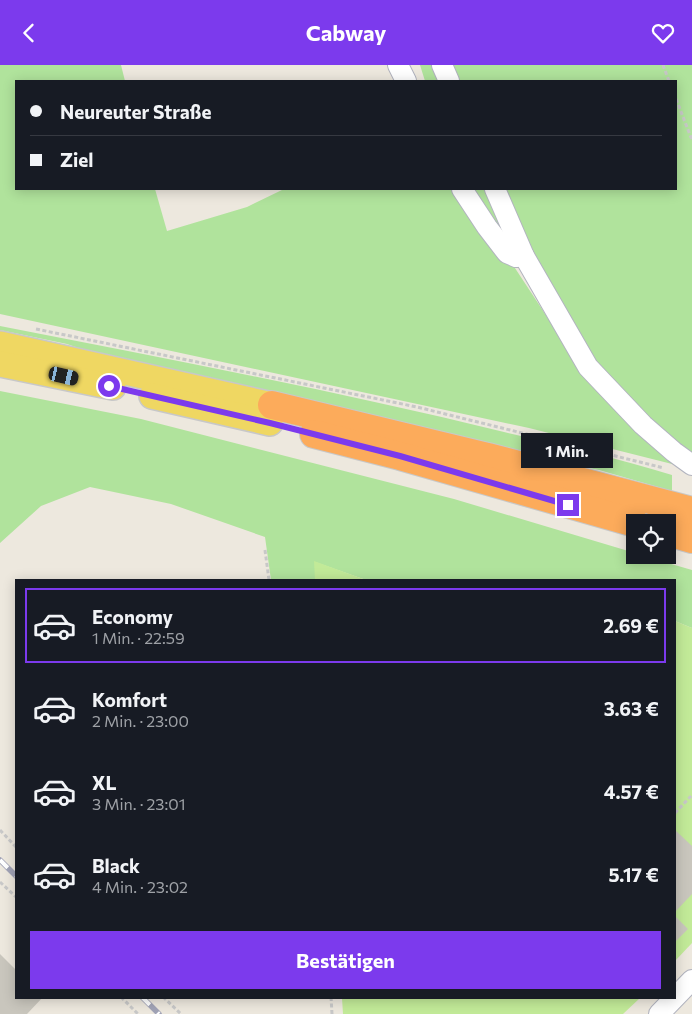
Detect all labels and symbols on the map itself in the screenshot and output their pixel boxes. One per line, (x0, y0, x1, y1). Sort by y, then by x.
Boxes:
car (47, 365, 80, 387)
route start (98, 375, 120, 397)
callout: 1 Min. (522, 433, 614, 467)
route end (557, 494, 579, 516)

